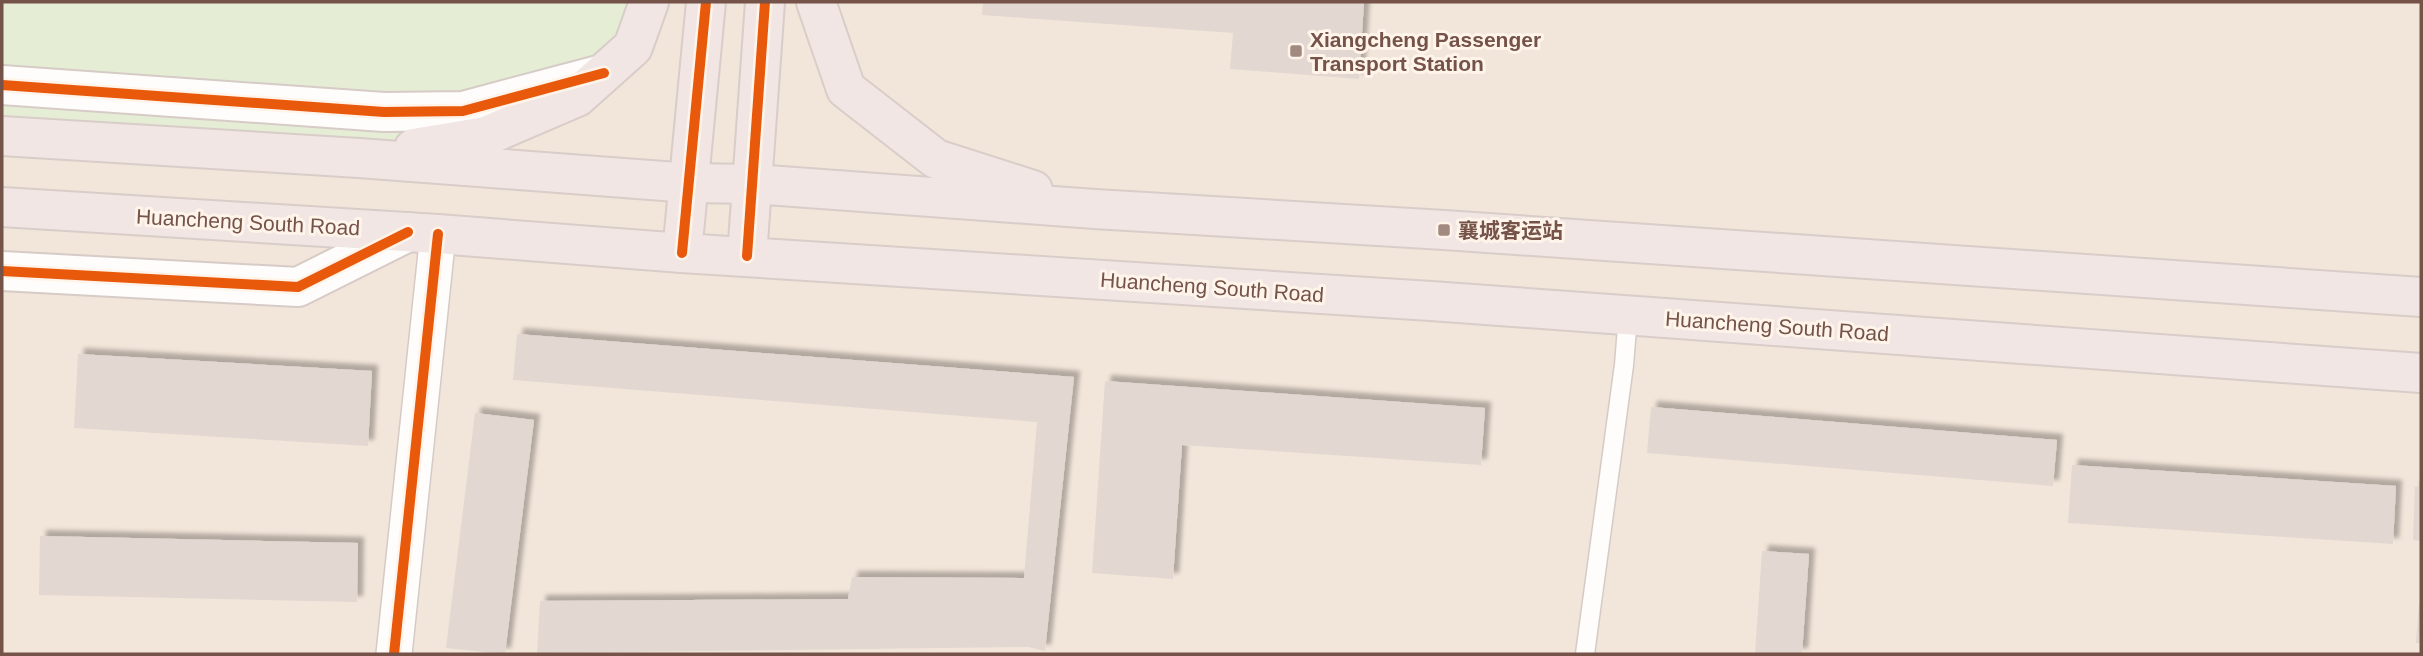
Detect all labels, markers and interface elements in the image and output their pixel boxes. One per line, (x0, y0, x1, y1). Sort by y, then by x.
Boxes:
place label: Xiangcheng Passenger Transport Station (1310, 28, 1541, 75)
marker: Xiangcheng Passenger Transport Station (1288, 43, 1304, 59)
street label: Huancheng South Road (135, 205, 361, 239)
place label: 襄城客运站 (1458, 219, 1563, 242)
marker: 襄城客运站 (1436, 222, 1452, 238)
street label: Huancheng South Road (1099, 268, 1325, 306)
street label: Huancheng South Road (1664, 307, 1890, 345)

